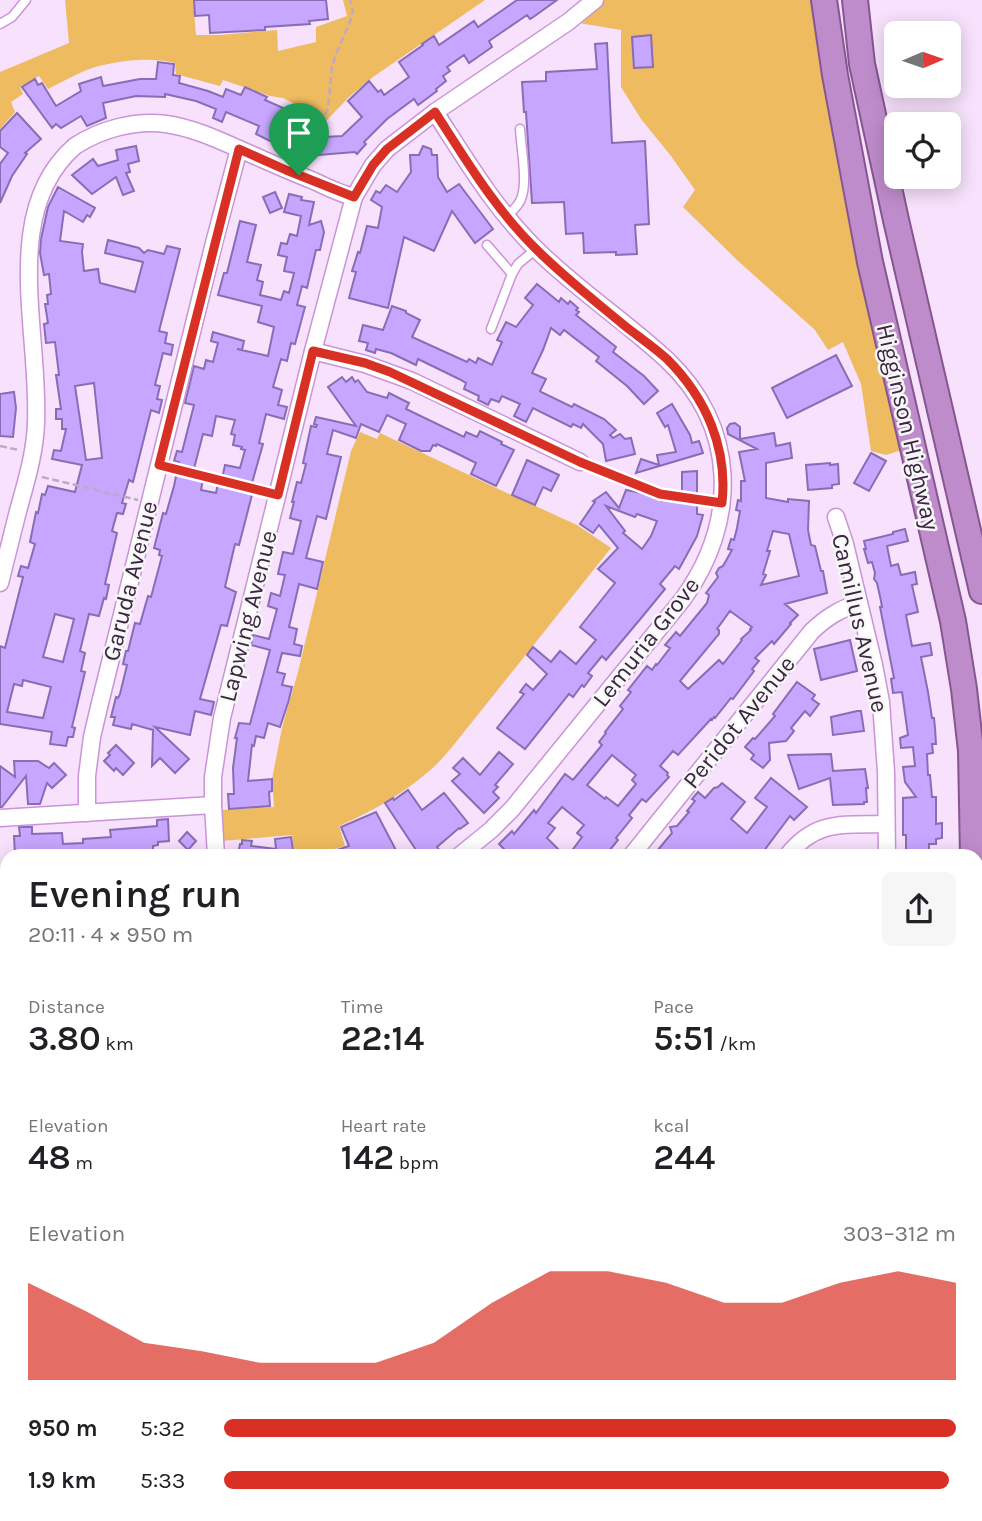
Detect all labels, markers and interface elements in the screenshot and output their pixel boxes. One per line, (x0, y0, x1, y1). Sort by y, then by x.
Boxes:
north arrow (884, 21, 961, 98)
map controls (884, 21, 961, 189)
pin (269, 103, 329, 175)
button: locate (884, 112, 961, 189)
icon: arrive (280, 114, 318, 152)
street label: Higginson Highway (871, 321, 945, 533)
street label: Garuda Avenue (97, 498, 163, 664)
street label: Lapwing Avenue (213, 527, 283, 705)
street label: Camillus Avenue (826, 531, 894, 715)
street label: Lemuria Grove (587, 572, 705, 712)
street label: Peridot Avenue (677, 650, 801, 794)
text: Evening run (28, 872, 242, 917)
button: share (882, 872, 956, 946)
text: 20:11 · 4 × 950 m (28, 921, 193, 948)
text: Distance (28, 996, 105, 1018)
text: Time (341, 996, 383, 1018)
text: Pace (653, 996, 694, 1018)
text: 3.80 (28, 1018, 101, 1059)
text: 22:14 (341, 1018, 424, 1059)
text: 5:51 (653, 1018, 715, 1059)
text: km (101, 1033, 134, 1055)
text: /km (715, 1033, 756, 1055)
text: Elevation (28, 1115, 108, 1137)
text: Heart rate (341, 1115, 426, 1137)
text: kcal (653, 1115, 690, 1137)
text: 48 (28, 1137, 71, 1178)
text: 142 (341, 1137, 394, 1178)
text: 244 (653, 1137, 715, 1178)
text: m (71, 1152, 93, 1174)
text: bpm (394, 1152, 439, 1174)
text: Elevation (28, 1220, 125, 1247)
text: 303–312 m (843, 1220, 956, 1247)
text: 950 m (28, 1415, 98, 1442)
text: 5:32 (140, 1415, 185, 1442)
text: 1.9 km (28, 1467, 96, 1494)
text: 5:33 (140, 1467, 185, 1494)

